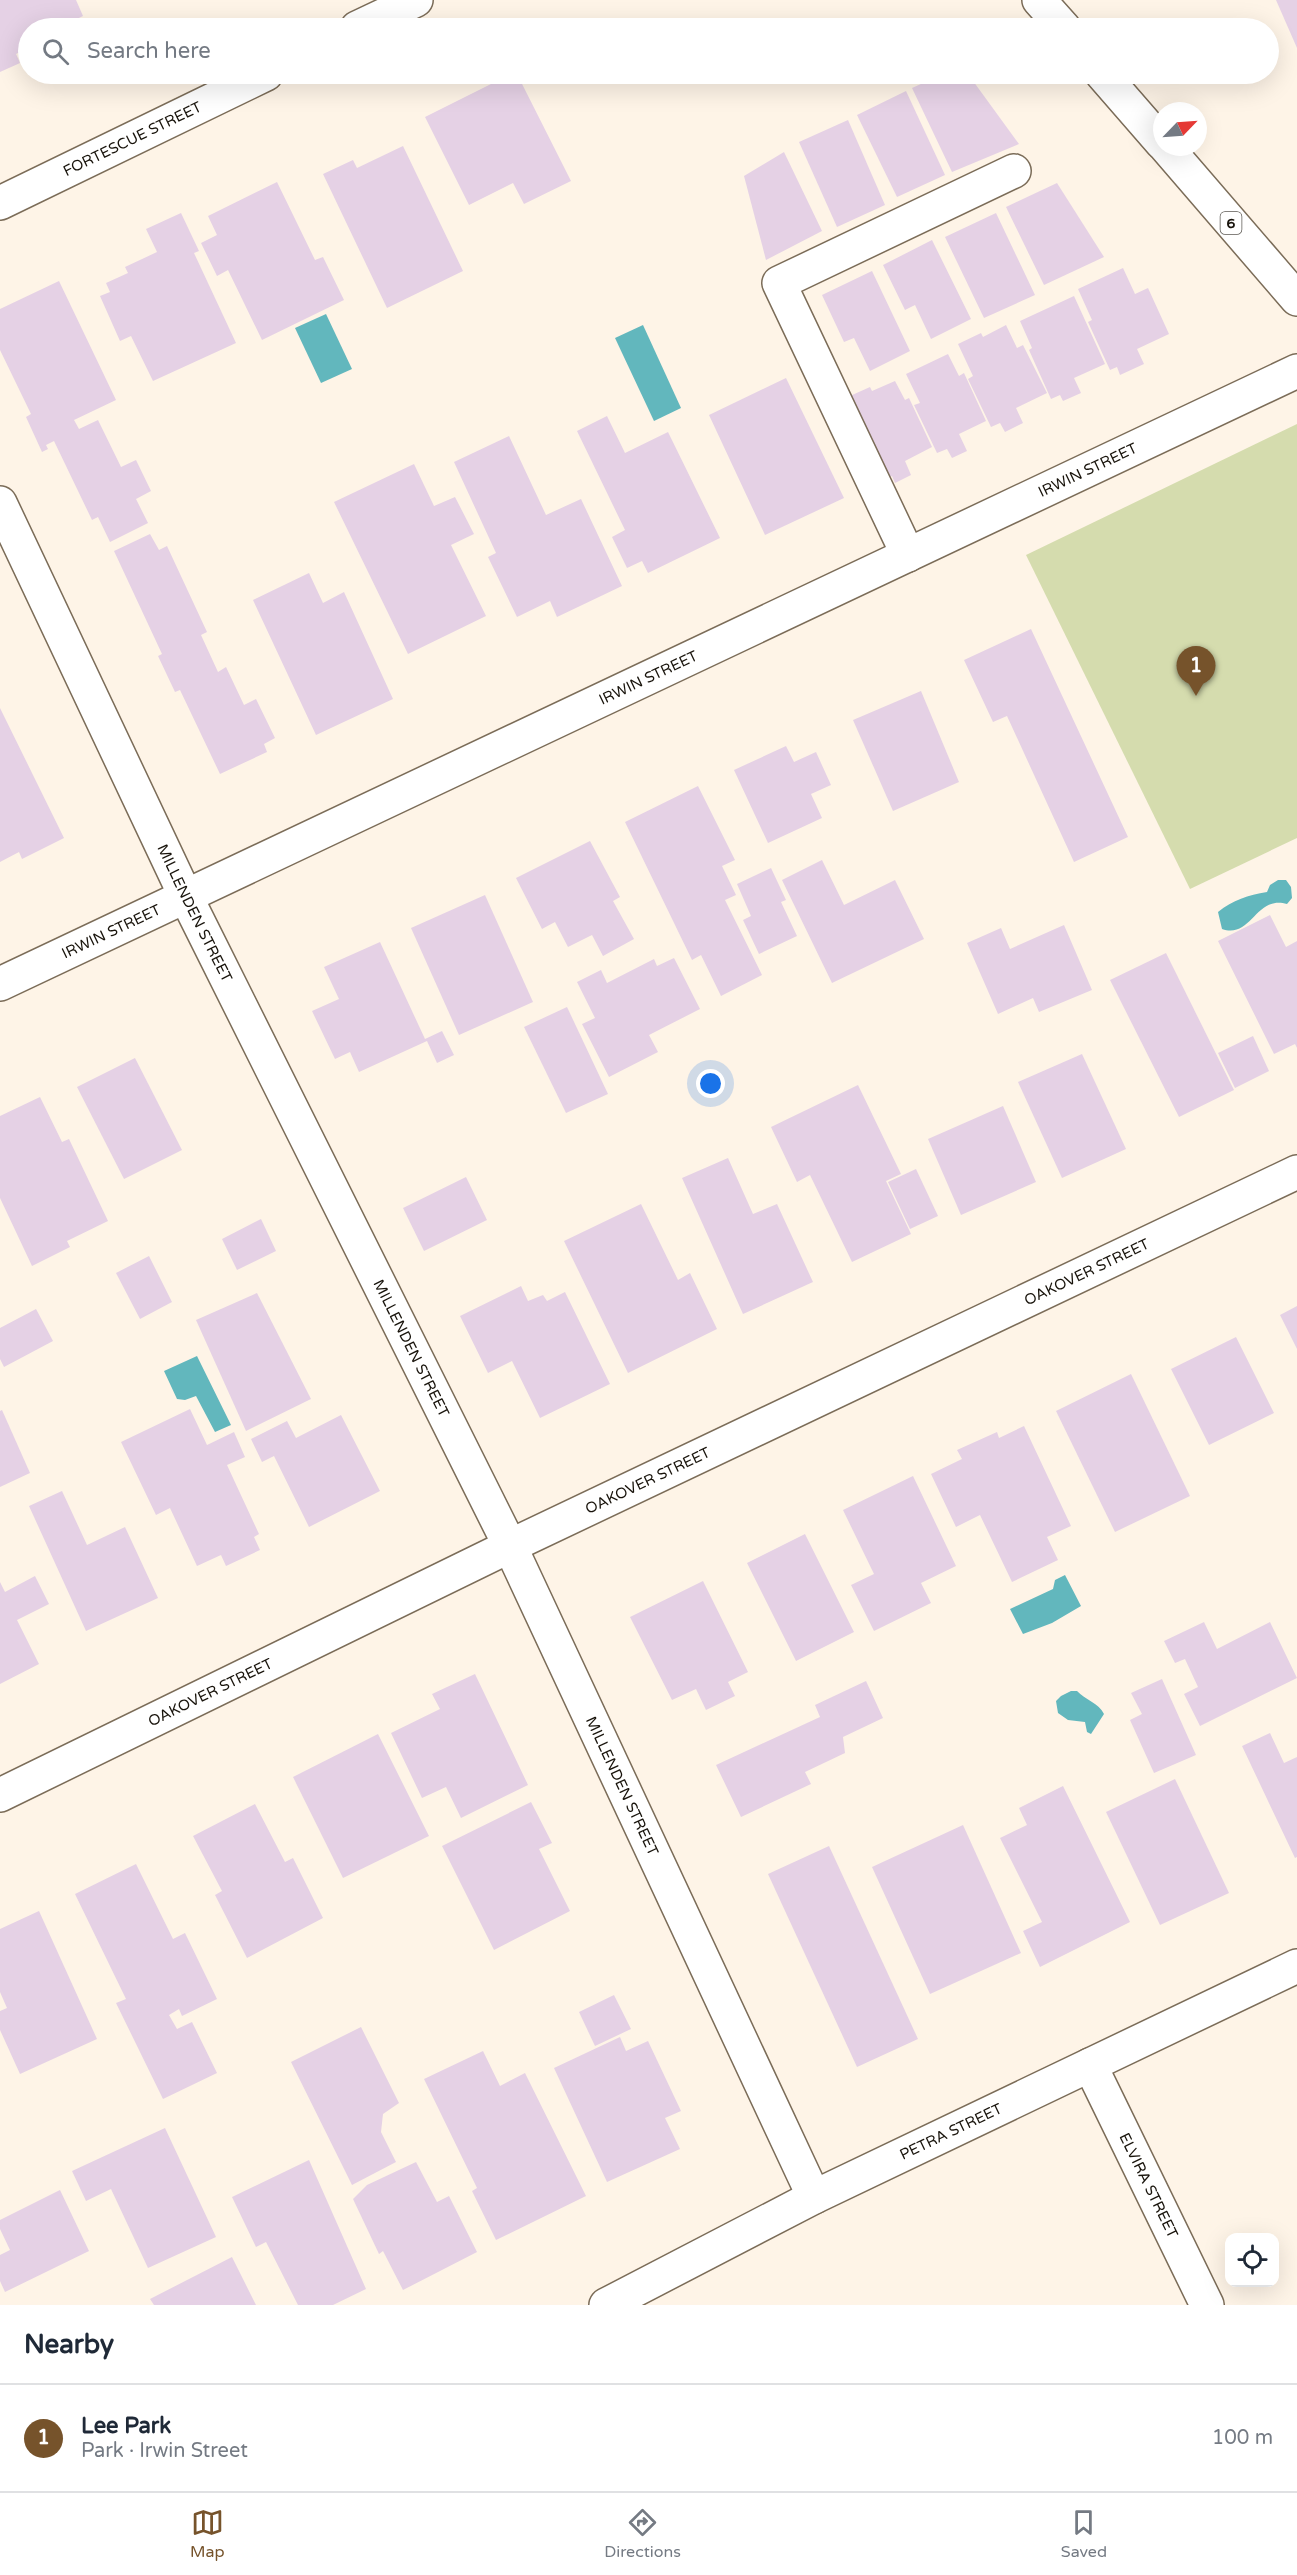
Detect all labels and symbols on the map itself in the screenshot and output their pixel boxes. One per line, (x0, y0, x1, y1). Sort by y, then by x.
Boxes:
street label: FORTESCUE STREET (60, 98, 204, 180)
north arrow (1153, 102, 1207, 156)
road number: 6 (1220, 212, 1242, 234)
street label: IRWIN STREET (1035, 439, 1140, 501)
pin: 1 (1176, 646, 1216, 696)
street label: IRWIN STREET (596, 647, 701, 709)
street label: MILLENDEN STREET (153, 841, 236, 985)
street label: IRWIN STREET (59, 900, 164, 962)
your location (696, 1069, 725, 1098)
street label: OAKOVER STREET (1021, 1235, 1152, 1309)
street label: MILLENDEN STREET (369, 1276, 453, 1420)
street label: OAKOVER STREET (582, 1443, 713, 1518)
street label: OAKOVER STREET (145, 1654, 275, 1730)
street label: MILLENDEN STREET (582, 1714, 662, 1858)
street label: PETRA STREET (897, 2099, 1005, 2164)
street label: ELVIRA STREET (1115, 2130, 1182, 2241)

